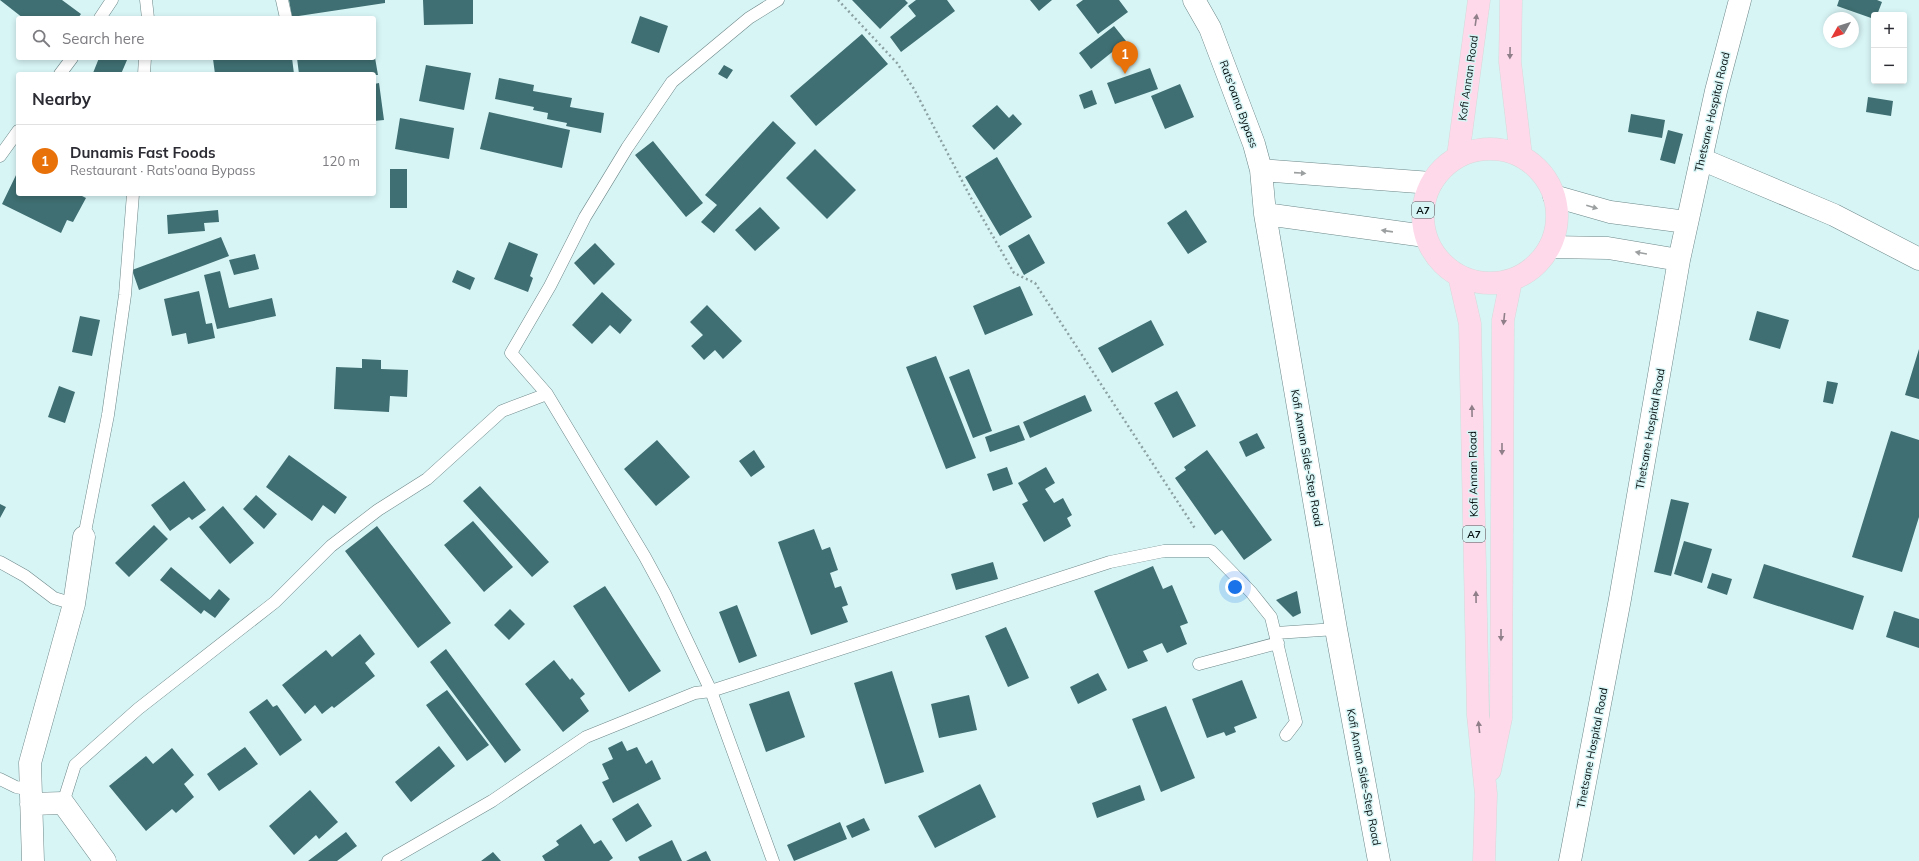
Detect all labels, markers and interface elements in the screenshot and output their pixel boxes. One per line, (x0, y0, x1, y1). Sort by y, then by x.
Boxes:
north arrow (1823, 12, 1859, 48)
map controls (1871, 12, 1907, 84)
button: + (1871, 12, 1907, 48)
one-way arrow (1473, 14, 1479, 26)
search box (16, 16, 376, 60)
icon: search (30, 27, 52, 49)
text: Search here (62, 29, 144, 48)
street label: Kofi Annan Road (1455, 34, 1481, 122)
pin: 1 (1112, 41, 1138, 74)
one-way arrow (1507, 47, 1513, 60)
button: − (1871, 48, 1907, 84)
street label: Thetsane Hospital Road (1691, 51, 1733, 173)
street label: Rats'oana Bypass (1217, 58, 1261, 150)
text: Nearby (32, 88, 91, 109)
text: Dunamis Fast Foods (70, 143, 215, 162)
text: 1 (41, 153, 49, 169)
text: 120 m (322, 153, 360, 169)
text: Restaurant · Rats'oana Bypass (70, 162, 255, 178)
one-way arrow (1294, 169, 1306, 176)
road number: A7 (1412, 202, 1434, 218)
one-way arrow (1586, 204, 1598, 210)
one-way arrow (1381, 228, 1393, 234)
one-way arrow (1634, 250, 1647, 256)
one-way arrow (1501, 313, 1507, 325)
street label: Thetsane Hospital Road (1632, 367, 1668, 491)
street label: Kofi Annan Side-Step Road (1288, 388, 1326, 528)
one-way arrow (1469, 404, 1475, 417)
street label: Kofi Annan Road (1465, 431, 1481, 517)
one-way arrow (1499, 443, 1505, 456)
road number: A7 (1463, 526, 1485, 542)
your location (1225, 577, 1245, 597)
one-way arrow (1473, 590, 1479, 603)
one-way arrow (1498, 629, 1504, 642)
street label: Thetsane Hospital Road (1573, 687, 1611, 809)
street label: Kofi Annan Side-Step Road (1344, 708, 1384, 846)
one-way arrow (1476, 721, 1482, 733)

